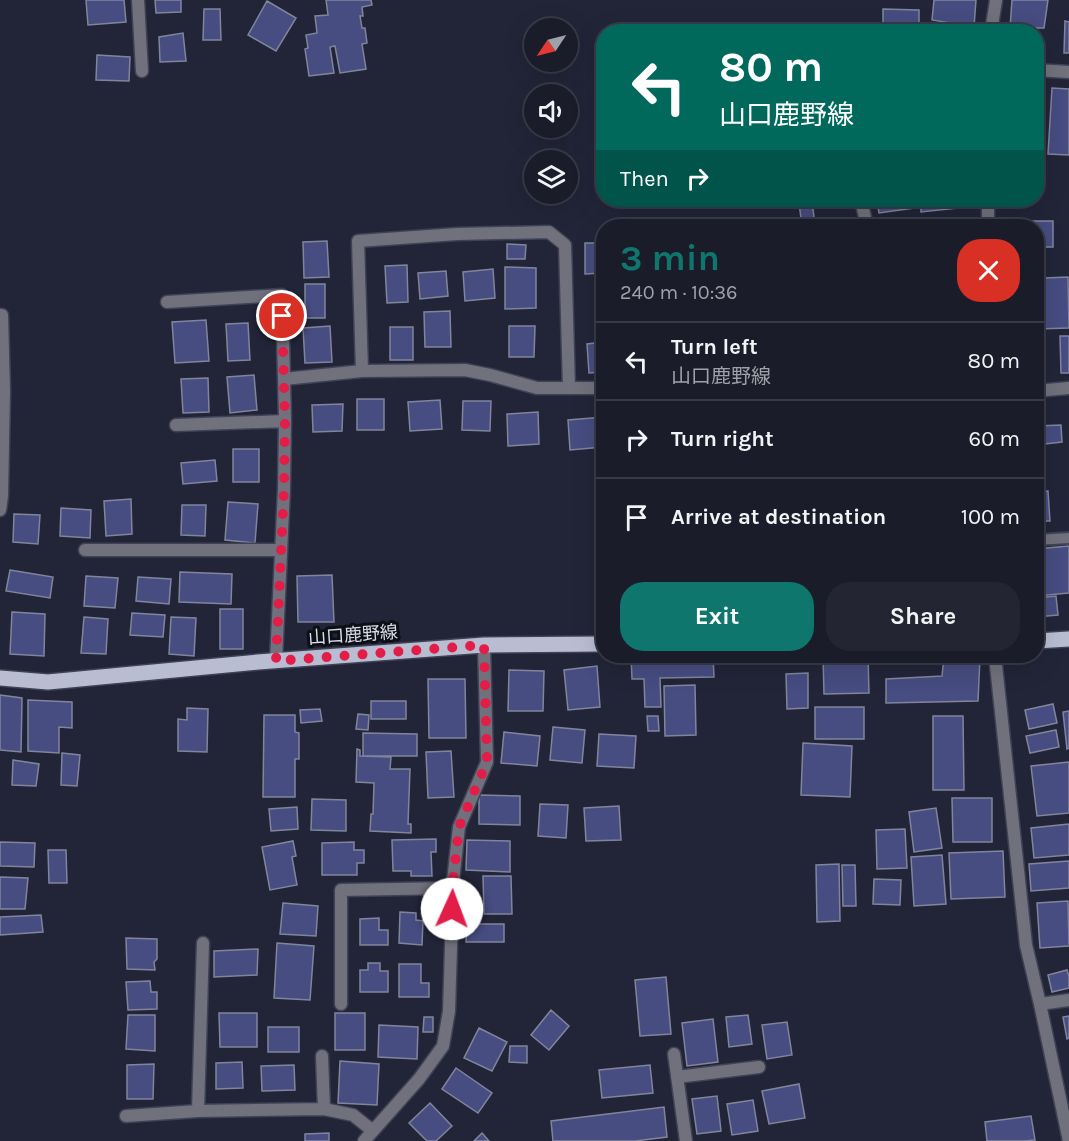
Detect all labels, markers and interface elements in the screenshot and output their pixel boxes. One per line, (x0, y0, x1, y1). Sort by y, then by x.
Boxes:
north arrow (524, 18, 578, 72)
map controls (524, 18, 578, 204)
text: 80 m (719, 42, 823, 92)
icon: left (620, 48, 698, 126)
button: sound (524, 84, 578, 138)
text: 山口鹿野線 (719, 99, 854, 131)
button: layers (524, 150, 578, 204)
icon: right (681, 162, 714, 195)
text: Then (620, 166, 669, 192)
text: 3 min (620, 237, 720, 279)
button: close (957, 239, 1020, 302)
text: 240 m · 10:36 (620, 281, 738, 304)
pin (256, 290, 307, 341)
icon: arrive (265, 299, 298, 332)
text: Turn left (671, 334, 758, 360)
icon: left (620, 345, 653, 378)
text: 80 m (968, 348, 1020, 374)
text: 山口鹿野線 (671, 365, 771, 388)
icon: right (620, 423, 653, 456)
text: Turn right (671, 426, 774, 452)
text: 60 m (969, 426, 1020, 452)
icon: arrive (620, 501, 653, 534)
text: Arrive at destination (671, 504, 886, 530)
text: 100 m (961, 504, 1020, 530)
button: Exit (620, 582, 814, 651)
button: Share (826, 582, 1020, 651)
street label: 山口鹿野線 (307, 621, 399, 649)
position arrow (420, 877, 484, 941)

